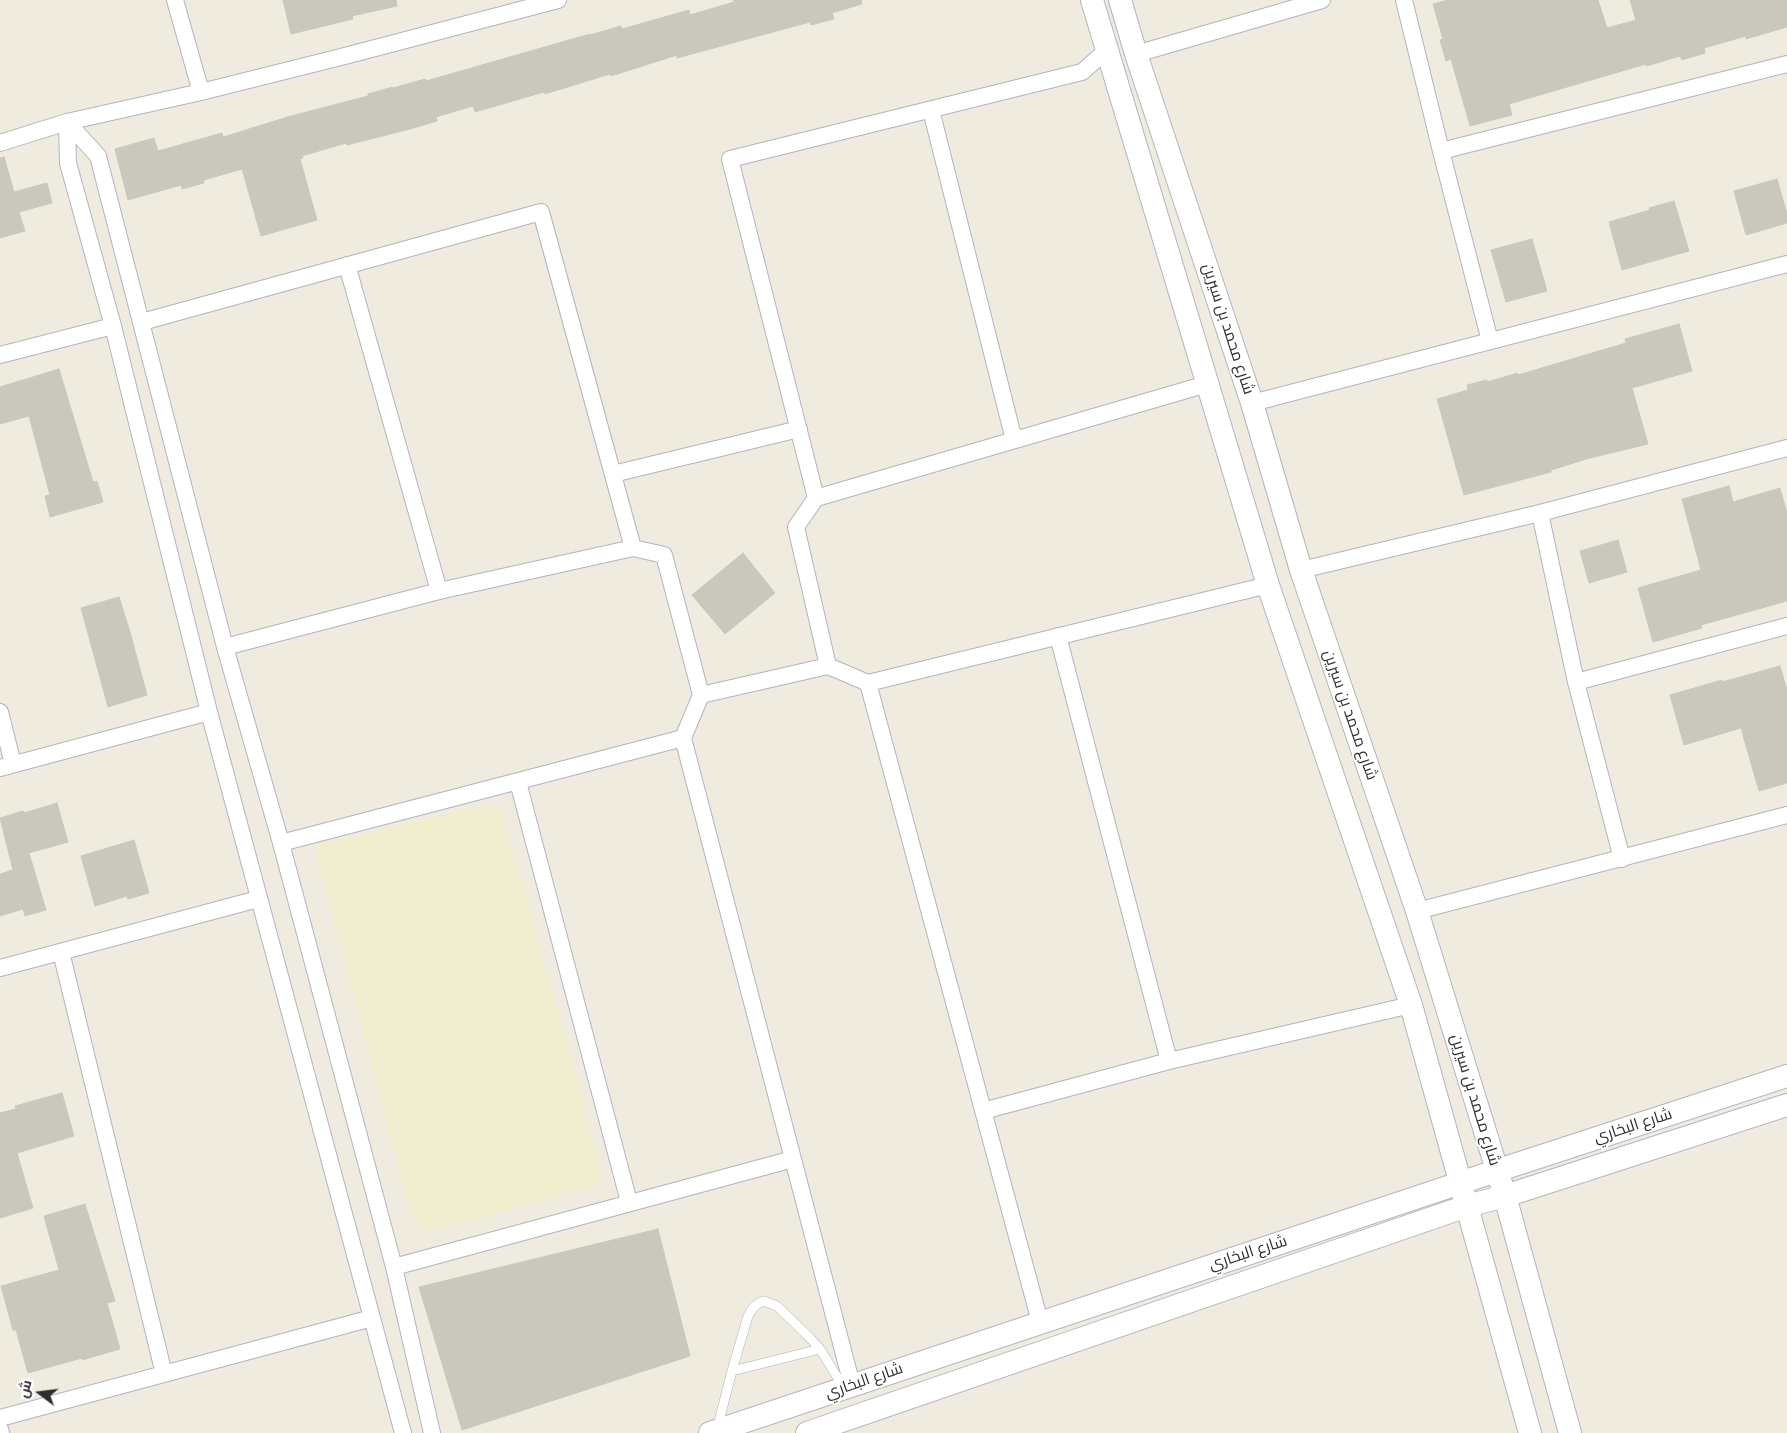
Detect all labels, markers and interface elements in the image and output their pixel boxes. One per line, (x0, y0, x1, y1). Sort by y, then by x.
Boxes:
street label: شارع محمد بن سيرين (1198, 261, 1258, 397)
street label: شارع محمد بن سيرين (1319, 647, 1381, 783)
street label: شارع محمد بن سيرين (1446, 1032, 1504, 1168)
street label: شارع البخاري (1591, 1104, 1675, 1148)
street label: شارع البخاري (1206, 1231, 1290, 1275)
street label: شارع البخاري (823, 1359, 905, 1403)
north arrow (15, 1368, 65, 1418)
text: ش (14, 1378, 36, 1400)

